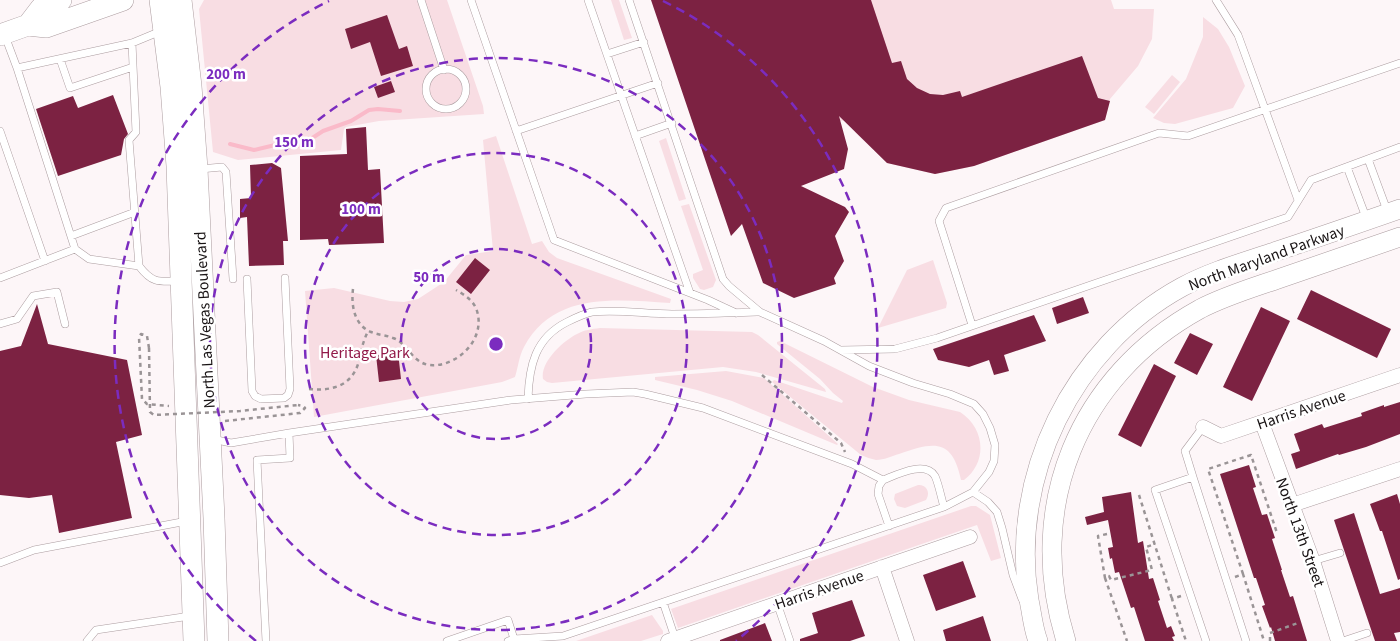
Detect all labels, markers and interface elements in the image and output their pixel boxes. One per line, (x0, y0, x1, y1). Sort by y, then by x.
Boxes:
text: 200 m (206, 64, 246, 85)
text: 150 m (274, 132, 314, 153)
text: 100 m (341, 199, 381, 220)
street label: North Maryland Parkway (1185, 219, 1348, 296)
street label: North Las Vegas Boulevard (189, 231, 221, 409)
text: 50 m (413, 267, 445, 288)
centre of rings (487, 335, 505, 353)
park label: Heritage Park (320, 342, 410, 364)
street label: Harris Avenue (1254, 384, 1349, 435)
street label: North 13th Street (1270, 474, 1330, 591)
street label: Harris Avenue (772, 564, 867, 615)

